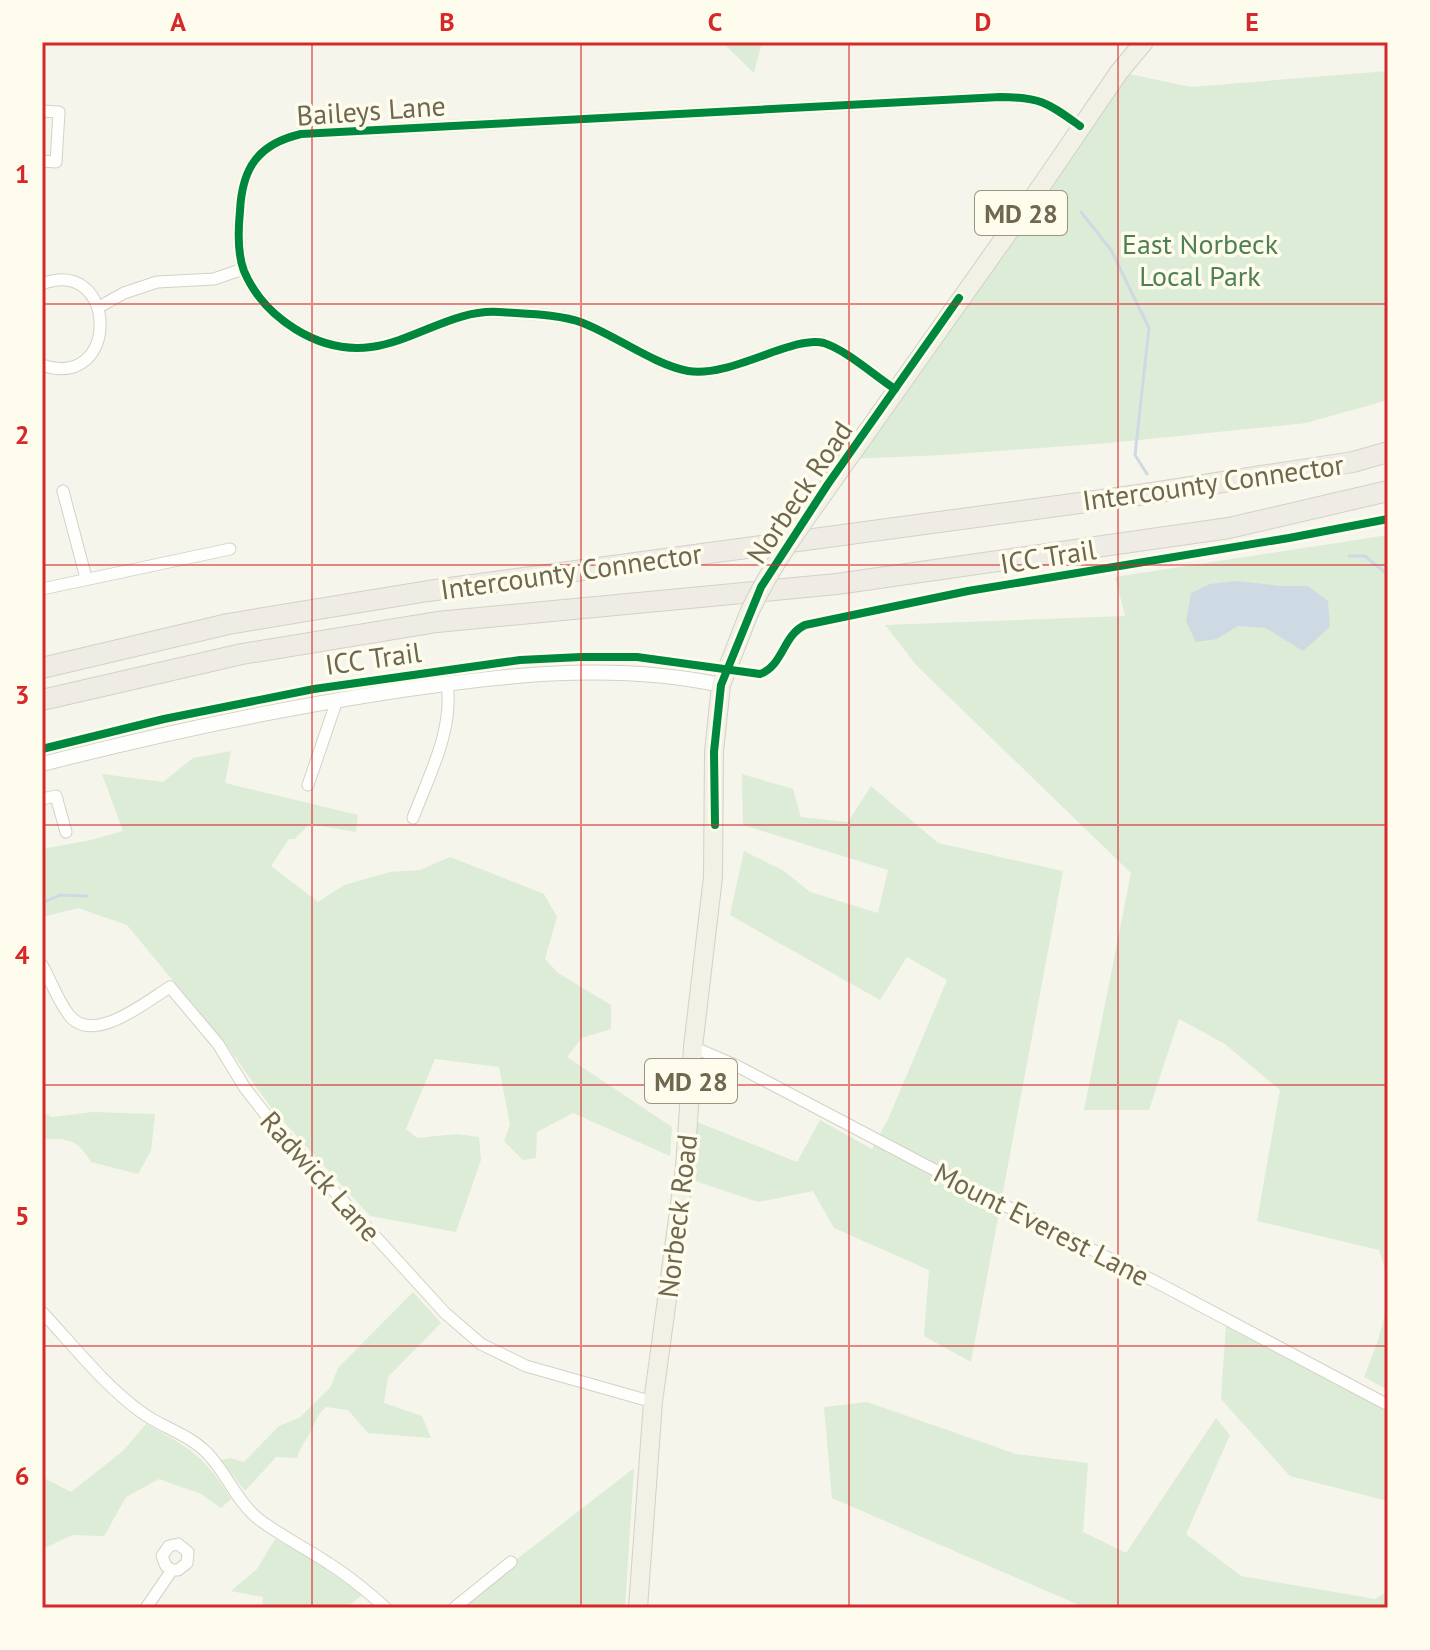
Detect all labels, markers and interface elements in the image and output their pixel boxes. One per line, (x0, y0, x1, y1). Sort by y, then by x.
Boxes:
text: A (170, 5, 186, 38)
text: B (439, 5, 455, 38)
text: C (708, 5, 722, 38)
text: D (975, 5, 991, 38)
text: E (1245, 5, 1259, 38)
street label: Baileys Lane (295, 86, 447, 134)
text: 1 (15, 157, 29, 190)
road number: MD 28 (975, 191, 1067, 235)
park label: East Norbeck Local Park (1122, 225, 1279, 294)
street label: Norbeck Road (738, 414, 860, 570)
text: 2 (15, 418, 29, 451)
street label: Intercounty Connector (1080, 445, 1347, 519)
street label: ICC Trail (997, 530, 1099, 582)
street label: Intercounty Connector (438, 534, 705, 608)
street label: ICC Trail (323, 633, 423, 683)
text: 3 (15, 678, 29, 711)
text: 4 (15, 938, 30, 971)
road number: MD 28 (645, 1059, 737, 1103)
street label: Radwick Lane (253, 1103, 389, 1249)
street label: Norbeck Road (649, 1132, 705, 1300)
street label: Mount Everest Lane (928, 1154, 1156, 1294)
text: 5 (15, 1199, 29, 1232)
text: 6 (15, 1459, 29, 1492)

